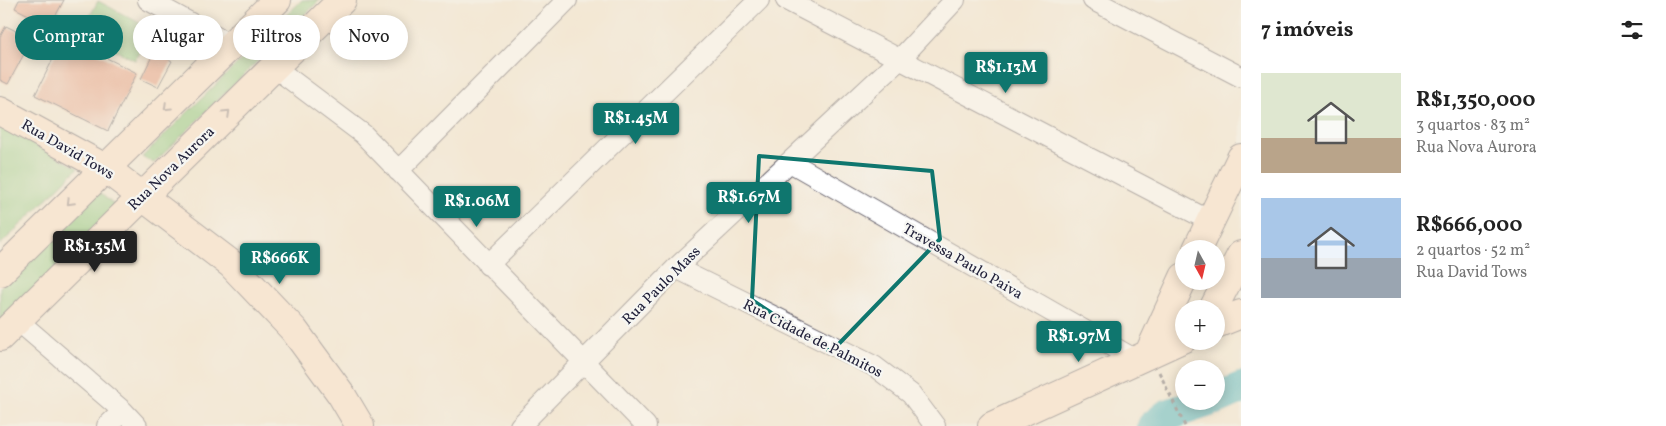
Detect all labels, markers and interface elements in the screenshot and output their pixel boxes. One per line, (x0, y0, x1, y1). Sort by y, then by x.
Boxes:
chip: Comprar (15, 15, 123, 60)
chip: Alugar (133, 15, 223, 60)
chip: Filtros (233, 15, 320, 60)
chip: Novo (330, 15, 408, 60)
text: 7 imóveis (1261, 16, 1354, 45)
icon: filters (1618, 16, 1646, 44)
pin: R$1.13M (960, 52, 1052, 94)
text: R$1.13M (975, 57, 1037, 79)
text: R$1,350,000 (1416, 86, 1535, 115)
icon: home (1301, 93, 1361, 153)
one-way arrow (164, 101, 173, 110)
pin: R$1.45M (590, 102, 682, 145)
text: R$1.45M (604, 108, 668, 130)
one-way arrow (221, 110, 230, 119)
street label: Rua David Tows (17, 115, 118, 185)
text: 3 quartos · 83 m² (1416, 115, 1530, 137)
street label: Rua Nova Aurora (124, 122, 220, 216)
text: Rua Nova Aurora (1416, 137, 1537, 159)
pin: R$1.67M (703, 182, 795, 224)
pin: R$1.06M (431, 186, 523, 228)
text: R$1.67M (717, 187, 781, 209)
text: R$1.06M (444, 191, 510, 213)
one-way arrow (67, 196, 76, 205)
text: R$666,000 (1416, 211, 1522, 240)
icon: home (1301, 218, 1361, 278)
street label: Travessa Paulo Paiva (898, 219, 1026, 305)
pin: R$1.35M (49, 230, 141, 273)
text: R$1.35M (64, 236, 126, 258)
north arrow (1175, 240, 1225, 290)
map controls (1175, 240, 1225, 410)
text: 2 quartos · 52 m² (1416, 240, 1530, 262)
pin: R$666K (239, 242, 321, 285)
street label: Rua Paulo Mass (618, 242, 706, 330)
text: R$666K (251, 248, 309, 270)
text: Rua David Tows (1416, 262, 1527, 284)
street label: Rua Cidade de Palmitos (739, 295, 886, 384)
button: + (1175, 300, 1225, 350)
pin: R$1.97M (1033, 320, 1125, 363)
text: R$1.97M (1047, 326, 1111, 348)
button: − (1175, 360, 1225, 410)

